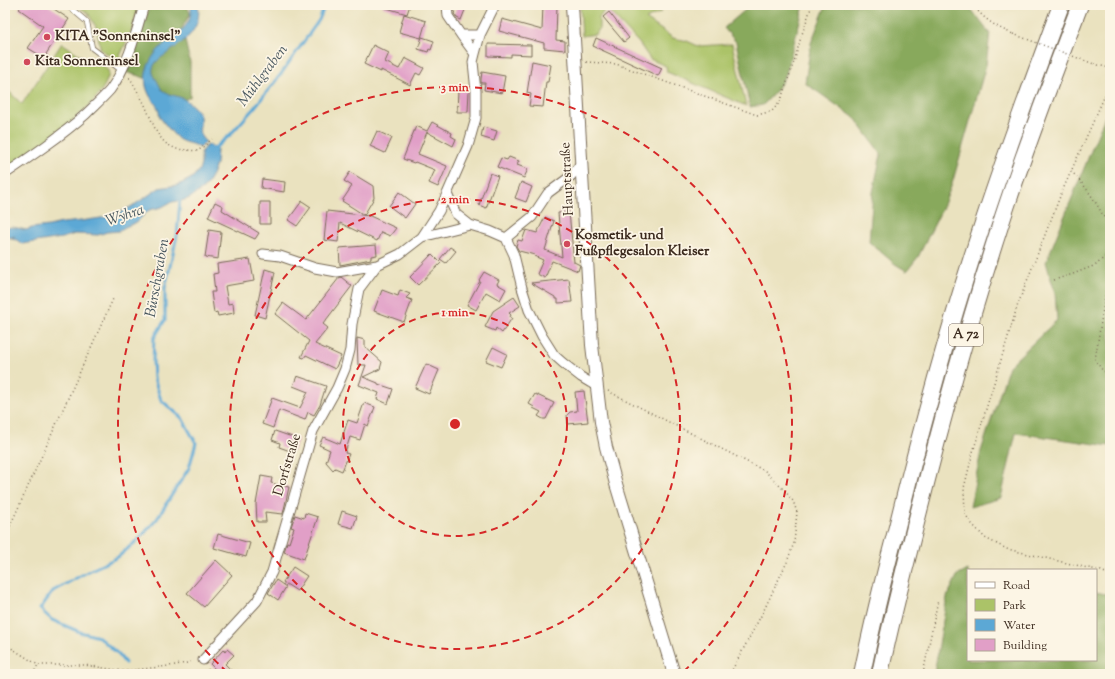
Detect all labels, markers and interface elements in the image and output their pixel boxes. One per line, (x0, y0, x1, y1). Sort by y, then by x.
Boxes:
place label: KITA "Sonneninsel" (55, 27, 181, 47)
marker: KITA "Sonneninsel" (42, 32, 52, 42)
water label: Mühlgraben (233, 41, 293, 111)
place label: Kita Sonneninsel (35, 52, 139, 72)
marker: Kita Sonneninsel (22, 57, 32, 67)
text: 3 min (441, 79, 470, 97)
street label: Hauptstraße (556, 142, 580, 216)
text: 2 min (441, 191, 470, 209)
water label: Wyhra (103, 200, 147, 232)
place label: Kosmetik- und Fußpflegesalon Kleiser (575, 226, 710, 262)
water label: Bürschgraben (141, 237, 175, 319)
marker: Kosmetik- und Fußpflegesalon Kleiser (562, 239, 572, 249)
text: 1 min (440, 304, 469, 322)
road number: A 72 (949, 324, 983, 346)
centre of rings (448, 417, 462, 431)
street label: Dorfstraße (269, 431, 307, 499)
legend (967, 569, 1097, 661)
text: Road (1003, 577, 1030, 595)
text: Park (1003, 597, 1026, 615)
text: Water (1003, 617, 1036, 635)
text: Building (1003, 637, 1047, 655)

